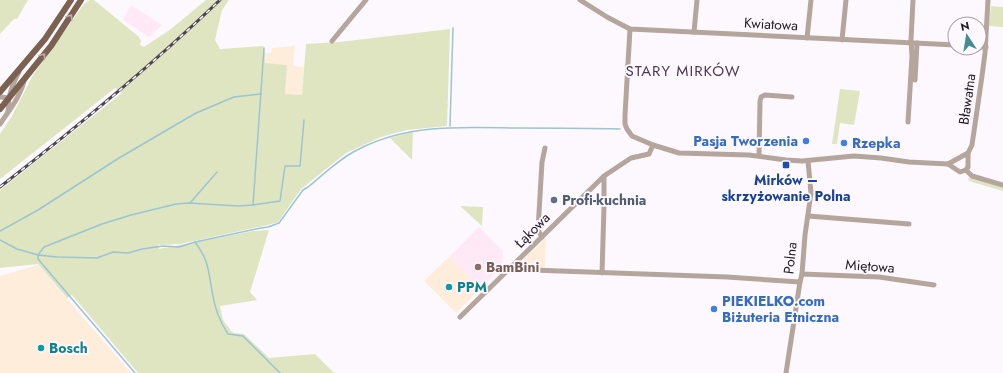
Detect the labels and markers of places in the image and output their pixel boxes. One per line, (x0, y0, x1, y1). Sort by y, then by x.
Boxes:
place label: Pasja Tworzenia (693, 131, 798, 151)
place label: Rzepka (852, 133, 900, 153)
marker: Pasja Tworzenia (801, 136, 811, 146)
marker: Rzepka (839, 138, 849, 148)
marker: Mirków – skrzyżowanie Polna (781, 160, 791, 170)
place label: Mirków – skrzyżowanie Polna (721, 170, 851, 206)
place label: Profi-kuchnia (562, 190, 646, 210)
marker: Profi-kuchnia (549, 195, 559, 205)
place label: BamBini (486, 257, 540, 277)
marker: BamBini (473, 262, 483, 272)
place label: PPM (457, 277, 487, 297)
marker: PPM (444, 282, 454, 292)
place label: PIEKIELKO.com Biżuteria Etniczna (722, 291, 839, 327)
marker: PIEKIELKO.com Biżuteria Etniczna (709, 304, 719, 314)
place label: Bosch (49, 338, 88, 358)
marker: Bosch (36, 343, 46, 353)

